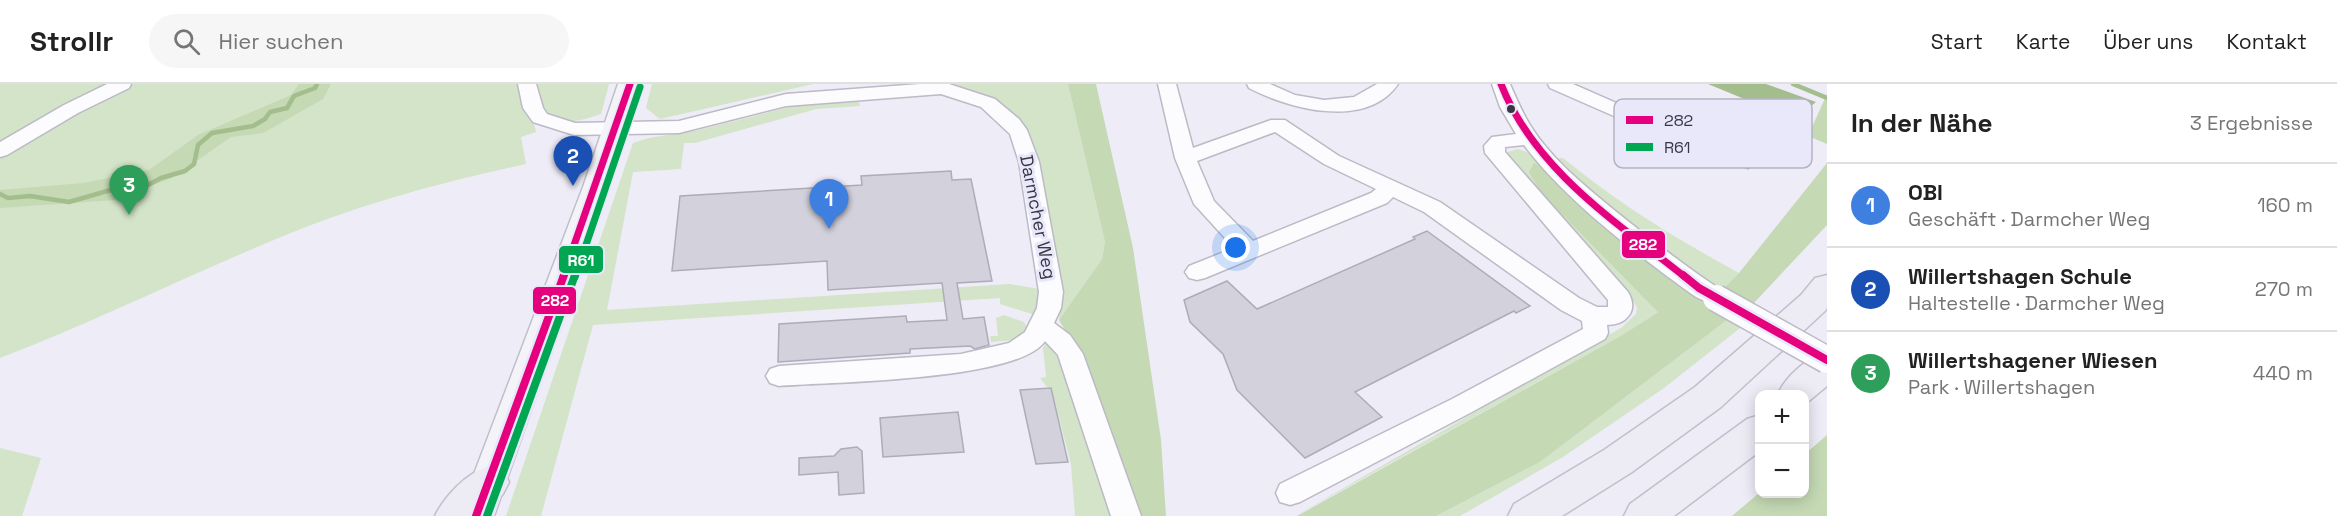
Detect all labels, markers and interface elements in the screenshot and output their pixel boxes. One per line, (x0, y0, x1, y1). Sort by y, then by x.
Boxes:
search box (149, 14, 569, 68)
text: Strollr (30, 23, 113, 59)
icon: search (170, 25, 203, 58)
text: Hier suchen (218, 27, 343, 55)
text: Start (1931, 28, 1983, 55)
text: Karte (2016, 28, 2070, 55)
text: Über uns (2103, 28, 2193, 55)
text: Kontakt (2226, 28, 2307, 55)
legend (1614, 99, 1812, 168)
unlabelled marker (1505, 103, 1517, 115)
text: In der Nähe (1851, 106, 1992, 140)
text: 282 (1664, 110, 1693, 131)
text: 3 Ergebnisse (2190, 110, 2313, 136)
pin: 2 (554, 136, 592, 186)
text: R61 (1664, 137, 1691, 158)
street label: Darmcher Weg (1015, 153, 1062, 281)
pin: 3 (110, 166, 148, 215)
text: OBI (1908, 178, 1943, 206)
pin: 1 (810, 180, 848, 229)
text: 1 (1866, 192, 1875, 218)
text: 160 m (2257, 192, 2313, 218)
text: Geschäft · Darmcher Weg (1908, 206, 2150, 232)
line badge: 282 (1621, 230, 1666, 259)
your location (1221, 233, 1250, 262)
text: 282 (1629, 234, 1657, 255)
line badge: R61 (558, 245, 604, 274)
text: R61 (567, 250, 595, 271)
text: Willertshagen Schule (1908, 262, 2132, 290)
text: 2 (1865, 276, 1876, 302)
text: 270 m (2255, 276, 2313, 302)
line badge: 282 (532, 286, 577, 315)
text: 282 (541, 290, 569, 311)
text: Haltestelle · Darmcher Weg (1908, 290, 2165, 316)
text: Willertshagener Wiesen (1908, 346, 2158, 374)
text: 3 (1864, 360, 1877, 386)
text: 440 m (2253, 360, 2313, 386)
text: Park · Willertshagen (1908, 374, 2095, 400)
map controls (1755, 390, 1809, 498)
button: + (1755, 390, 1809, 444)
button: − (1755, 444, 1809, 498)

